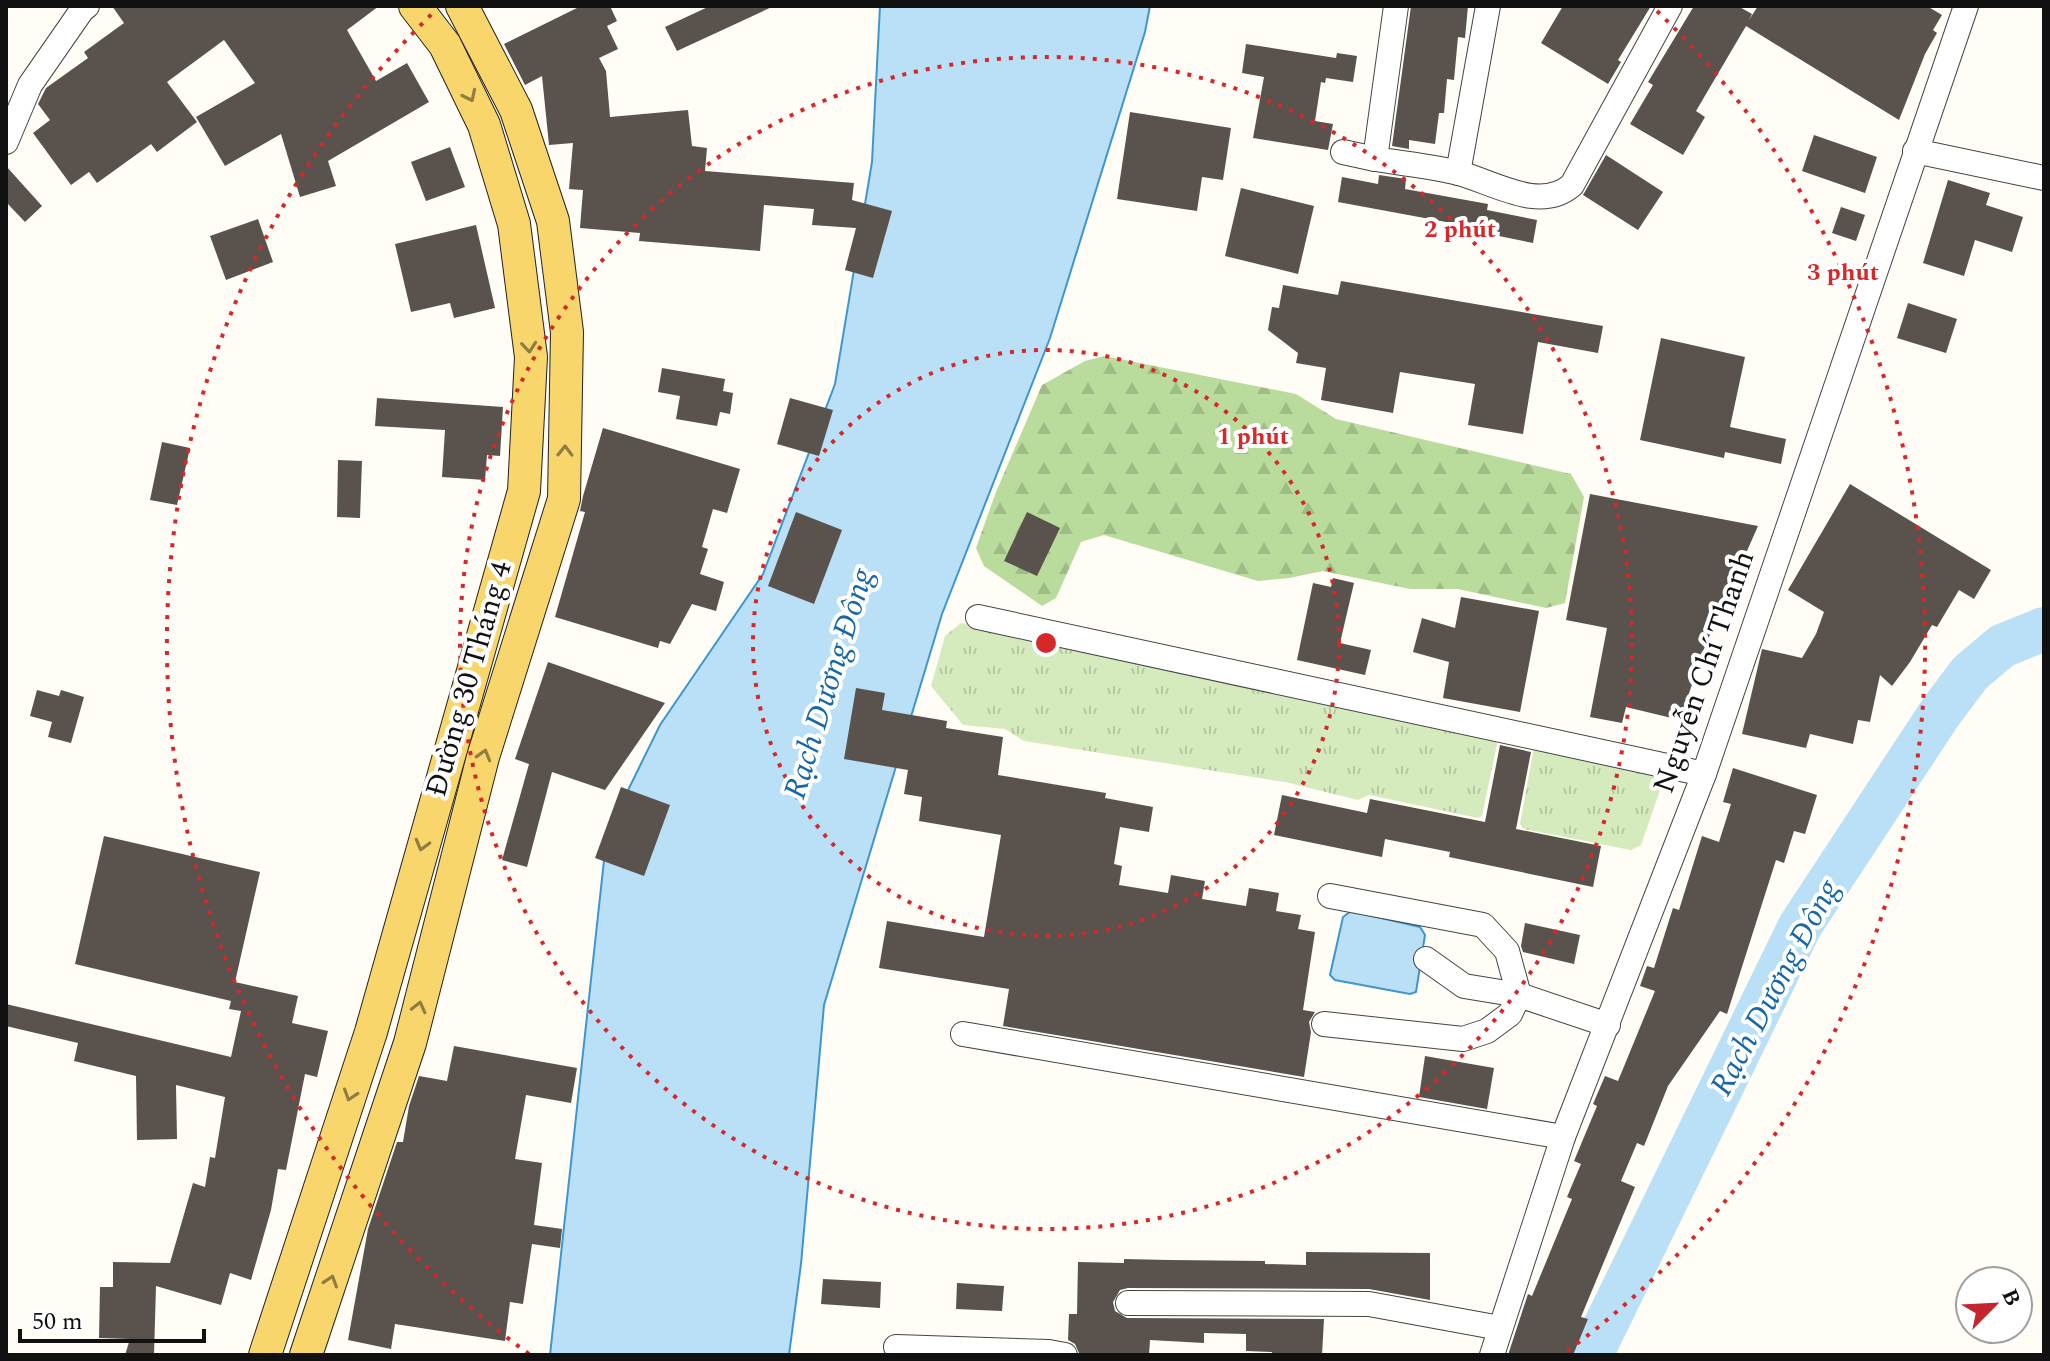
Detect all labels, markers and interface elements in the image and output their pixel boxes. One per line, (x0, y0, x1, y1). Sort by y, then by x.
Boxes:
one-way arrow (460, 88, 476, 103)
text: 2 phút (1424, 212, 1496, 248)
text: 3 phút (1807, 255, 1879, 291)
one-way arrow (521, 341, 538, 354)
text: 1 phút (1217, 419, 1289, 455)
one-way arrow (556, 444, 573, 457)
street label: Nguyễn Chí Thanh (1641, 544, 1767, 800)
street label: Đường 30 Tháng 4 (413, 556, 525, 802)
water label: Rạch Dương Đông (771, 562, 888, 805)
centre of rings (1032, 629, 1060, 657)
one-way arrow (475, 749, 491, 763)
one-way arrow (415, 837, 432, 851)
water label: Rạch Dương Đông (1697, 871, 1853, 1105)
one-way arrow (409, 1000, 426, 1014)
one-way arrow (344, 1087, 360, 1101)
north arrow (1954, 1265, 2034, 1345)
one-way arrow (321, 1275, 337, 1289)
text: B (1993, 1284, 2029, 1311)
scale bar (20, 1293, 204, 1343)
text: 50 m (32, 1304, 83, 1340)

